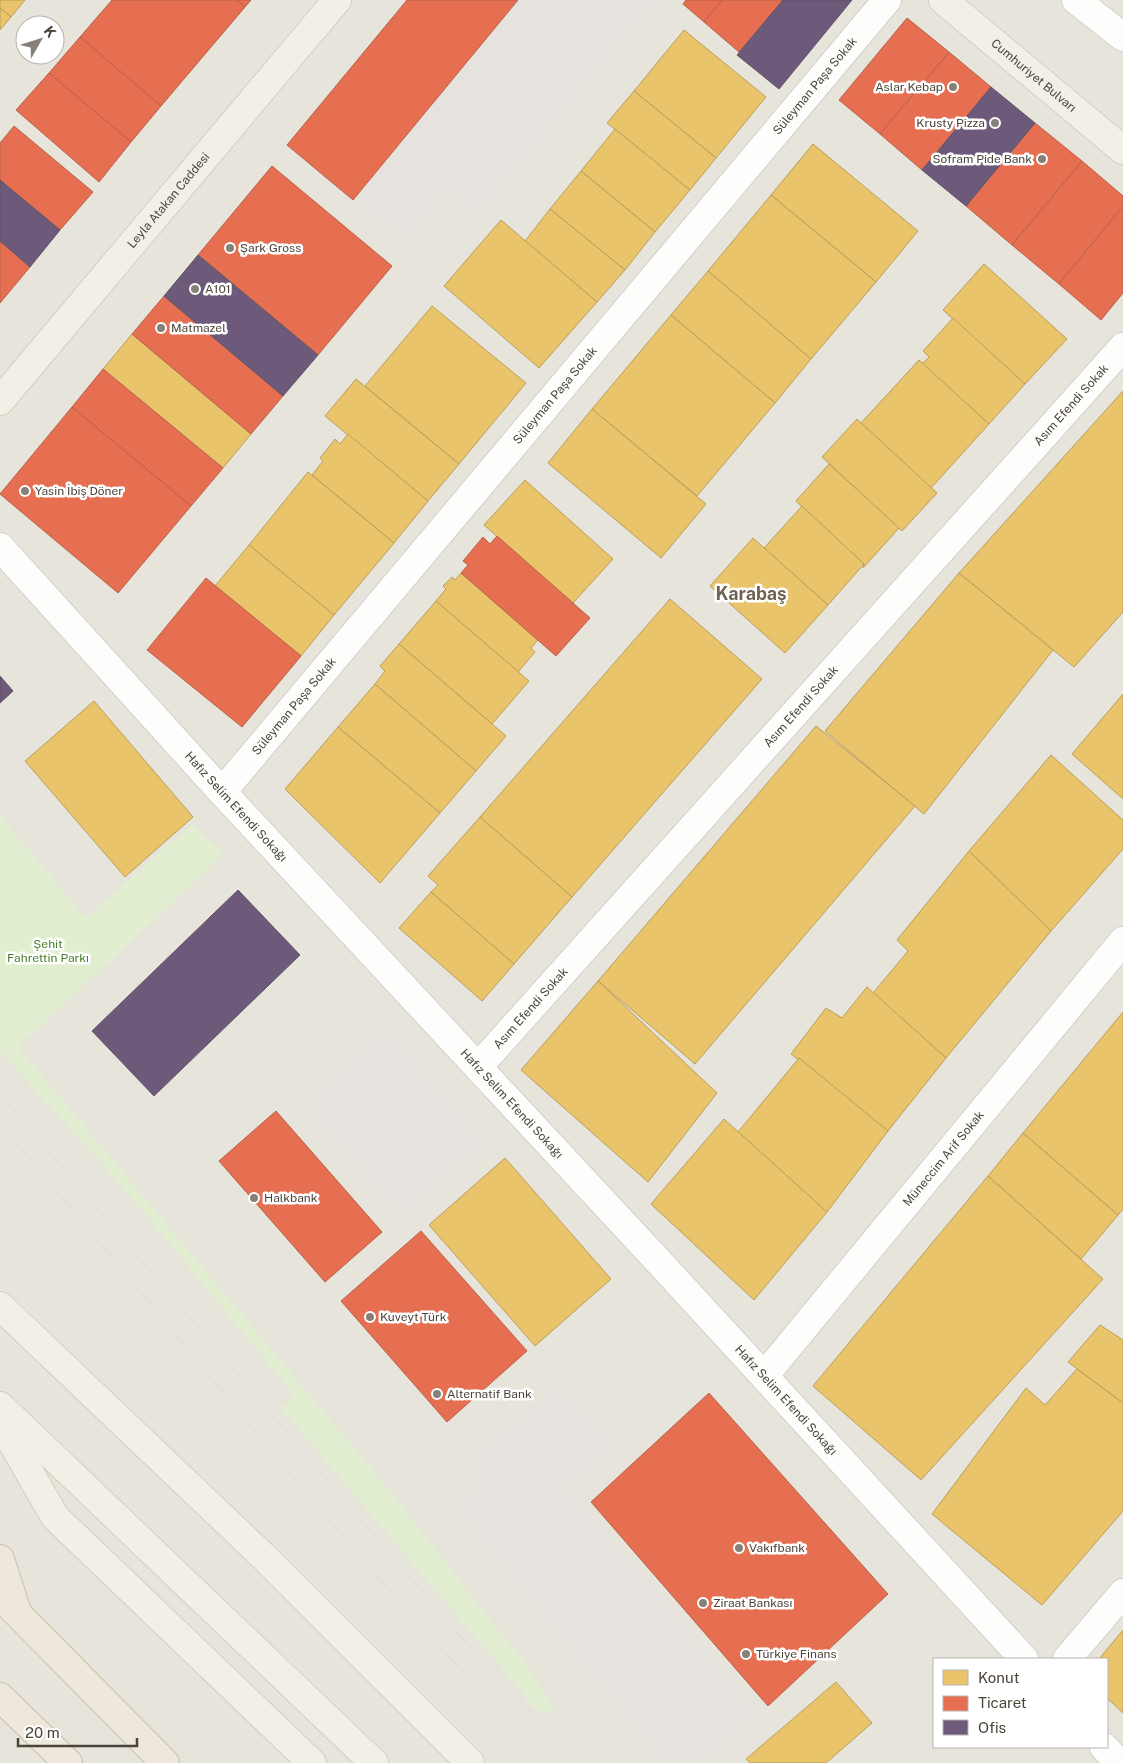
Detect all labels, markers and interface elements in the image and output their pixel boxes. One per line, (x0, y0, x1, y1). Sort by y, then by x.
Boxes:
north arrow (15, 15, 65, 65)
text: K (41, 23, 59, 41)
street label: Süleyman Paşa Sokak (770, 34, 860, 138)
street label: Cumhuriyet Bulvarı (988, 36, 1079, 115)
place label: Aslar Kebap (875, 80, 943, 94)
marker: Aslar Kebap (947, 81, 959, 93)
place label: Krusty Pizza (916, 116, 985, 130)
marker: Krusty Pizza (989, 117, 1001, 129)
street label: Leyla Atakan Caddesi (125, 150, 213, 251)
place label: Sofram Pide Bank (933, 152, 1032, 166)
marker: Sofram Pide Bank (1036, 153, 1048, 165)
place label: Şark Gross (240, 241, 301, 255)
marker: Şark Gross (224, 242, 236, 254)
place label: A101 (205, 282, 231, 296)
marker: A101 (189, 283, 201, 295)
place label: Matmazel (171, 321, 226, 335)
marker: Matmazel (155, 322, 167, 334)
street label: Süleyman Paşa Sokak (510, 343, 600, 447)
street label: Asım Efendi Sokak (1031, 361, 1111, 448)
place label: Yasin İbiş Döner (35, 484, 123, 498)
marker: Yasin İbiş Döner (19, 485, 31, 497)
district label: Karabaş (716, 583, 786, 604)
street label: Süleyman Paşa Sokak (249, 654, 339, 758)
street label: Asım Efendi Sokak (761, 663, 841, 750)
street label: Hafız Selim Efendi Sokağı (182, 749, 290, 864)
park label: Şehit Fahrettin Parkı (7, 937, 89, 965)
street label: Asım Efendi Sokak (491, 964, 571, 1052)
street label: Hafız Selim Efendi Sokağı (457, 1046, 566, 1161)
street label: Müneccim Arif Sokak (900, 1108, 987, 1209)
place label: Halkbank (264, 1191, 318, 1205)
marker: Halkbank (248, 1192, 260, 1204)
place label: Kuveyt Türk (380, 1310, 447, 1324)
marker: Kuveyt Türk (364, 1311, 376, 1323)
street label: Hafız Selim Efendi Sokağı (732, 1342, 840, 1458)
place label: Alternatif Bank (447, 1387, 532, 1401)
marker: Alternatif Bank (431, 1388, 443, 1400)
place label: Vakıfbank (749, 1541, 805, 1555)
marker: Vakıfbank (733, 1542, 745, 1554)
place label: Ziraat Bankası (713, 1596, 792, 1610)
marker: Ziraat Bankası (697, 1597, 709, 1609)
place label: Türkiye Finans (756, 1647, 836, 1661)
marker: Türkiye Finans (740, 1648, 752, 1660)
legend (933, 1658, 1108, 1748)
text: Konut (978, 1669, 1020, 1686)
text: Ticaret (978, 1694, 1027, 1711)
scale bar (18, 1716, 136, 1748)
text: Ofis (978, 1719, 1006, 1736)
text: 20 m (25, 1724, 60, 1741)

